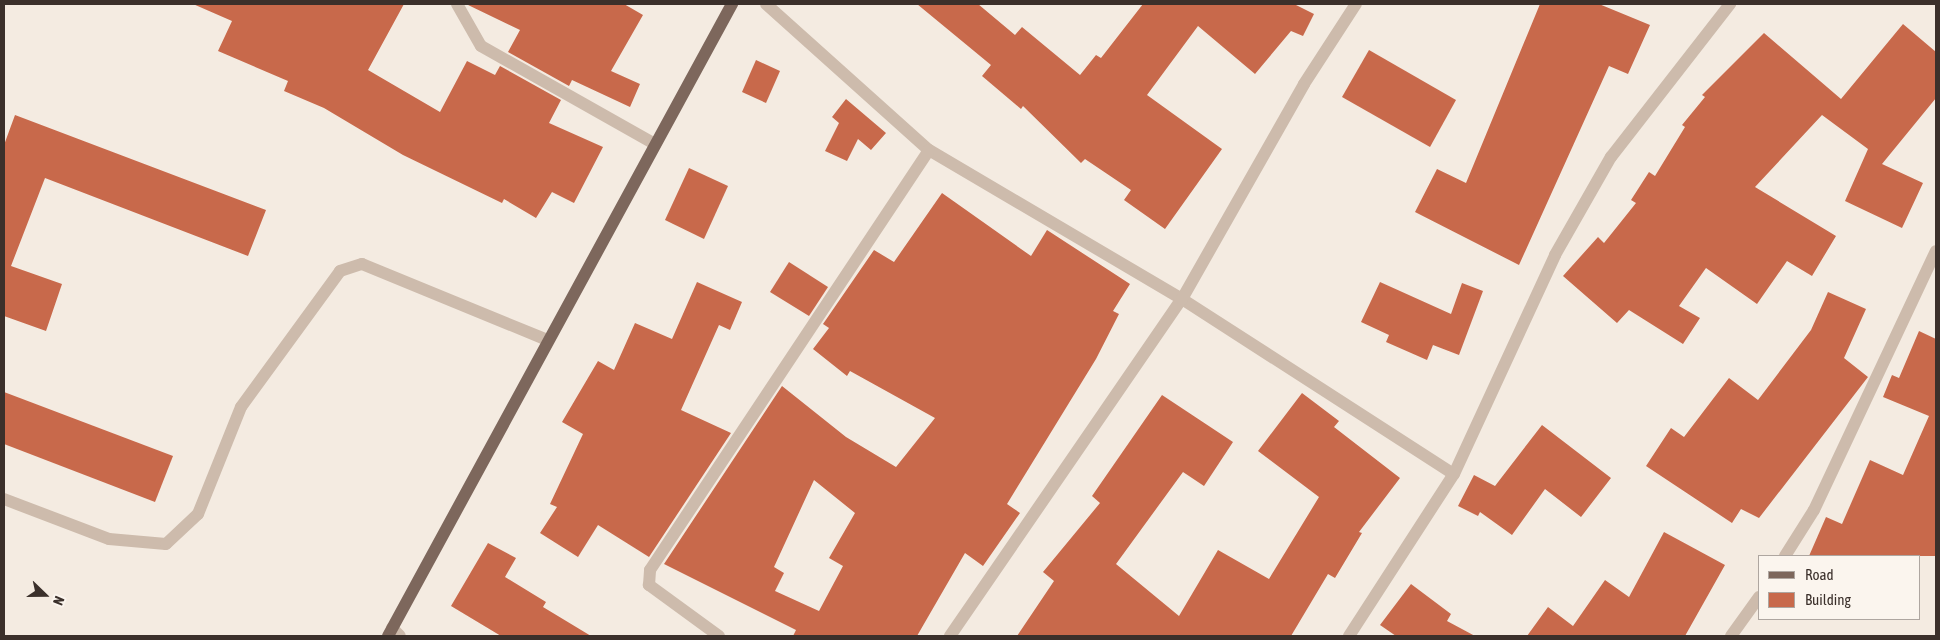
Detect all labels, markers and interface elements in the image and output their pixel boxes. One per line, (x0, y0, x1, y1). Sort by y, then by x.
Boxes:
legend (1758, 555, 1920, 620)
text: Road (1805, 566, 1834, 583)
north arrow (20, 570, 70, 620)
text: Building (1805, 591, 1851, 608)
text: N (50, 594, 68, 607)

